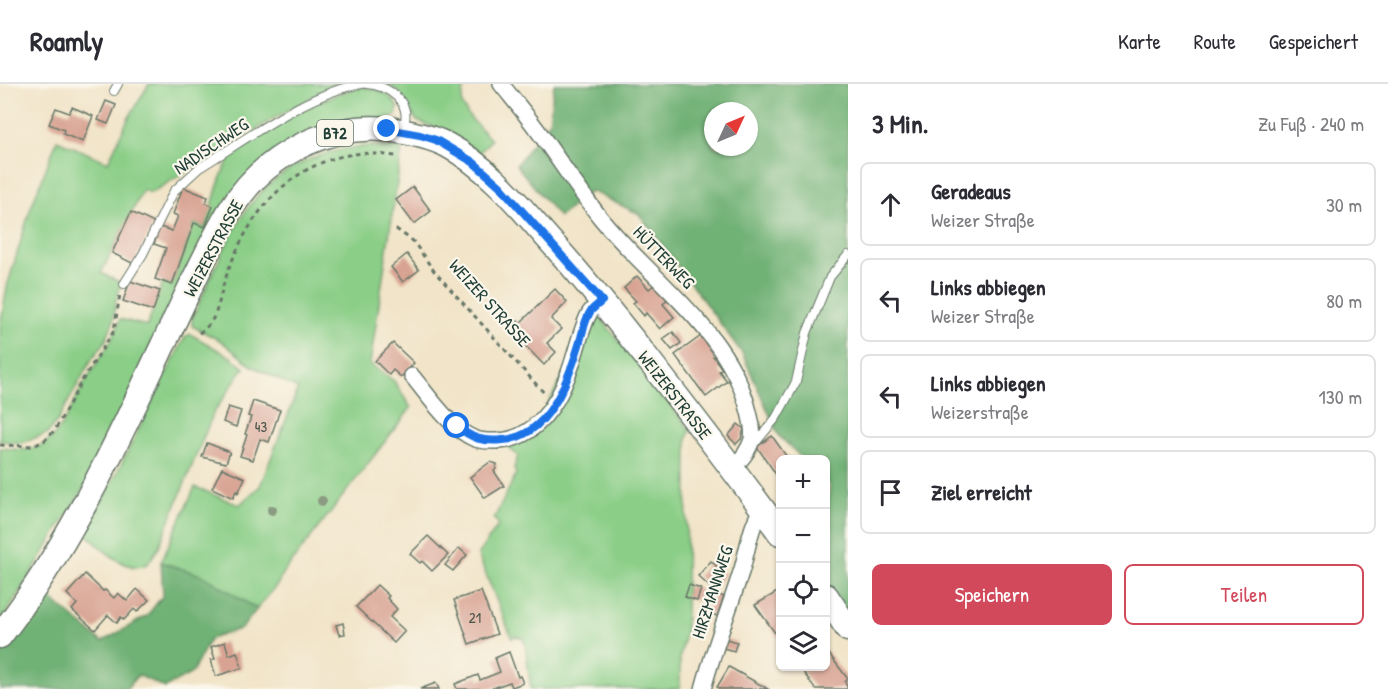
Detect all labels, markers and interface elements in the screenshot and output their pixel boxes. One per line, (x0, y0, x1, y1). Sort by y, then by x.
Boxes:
text: Roamly (30, 22, 103, 60)
text: Karte (1118, 27, 1161, 56)
text: Route (1194, 27, 1236, 56)
text: Gespeichert (1269, 27, 1358, 56)
north arrow (704, 102, 758, 156)
text: 3 Min. (872, 106, 928, 141)
text: Zu Fuß · 240 m (1258, 110, 1364, 137)
street label: NADISCHWEG (169, 112, 254, 180)
route end (373, 115, 399, 141)
road number: B72 (317, 120, 353, 146)
text: Geradeaus (931, 176, 1011, 206)
icon: ahead (874, 188, 907, 221)
text: 30 m (1326, 191, 1362, 218)
street label: WEIZERSTRASSE (177, 195, 249, 301)
text: Weizer Straße (931, 206, 1035, 233)
street label: HÜTTERWEG (628, 220, 701, 294)
street label: WEIZER STRASSE (444, 253, 536, 353)
text: Links abbiegen (931, 272, 1046, 302)
icon: left (874, 284, 907, 317)
text: 80 m (1326, 287, 1362, 314)
text: Weizer Straße (931, 302, 1035, 329)
street label: WEIZERSTRASSE (632, 345, 718, 445)
text: Links abbiegen (931, 368, 1046, 398)
icon: left (874, 380, 907, 413)
text: 130 m (1319, 383, 1362, 410)
text: Weizerstraße (931, 398, 1029, 425)
route start (443, 412, 469, 438)
house number: 43 (255, 416, 267, 437)
map controls (776, 455, 830, 671)
button: + (776, 455, 830, 509)
icon: arrive (874, 476, 907, 509)
text: Ziel erreicht (931, 477, 1031, 507)
button: − (776, 509, 830, 563)
street label: HIRZMANNWEG (685, 542, 739, 642)
button: locate (776, 563, 830, 617)
button: Speichern (872, 564, 1112, 625)
button: Teilen (1124, 564, 1364, 625)
house number: 21 (469, 607, 481, 628)
button: layers (776, 617, 830, 671)

